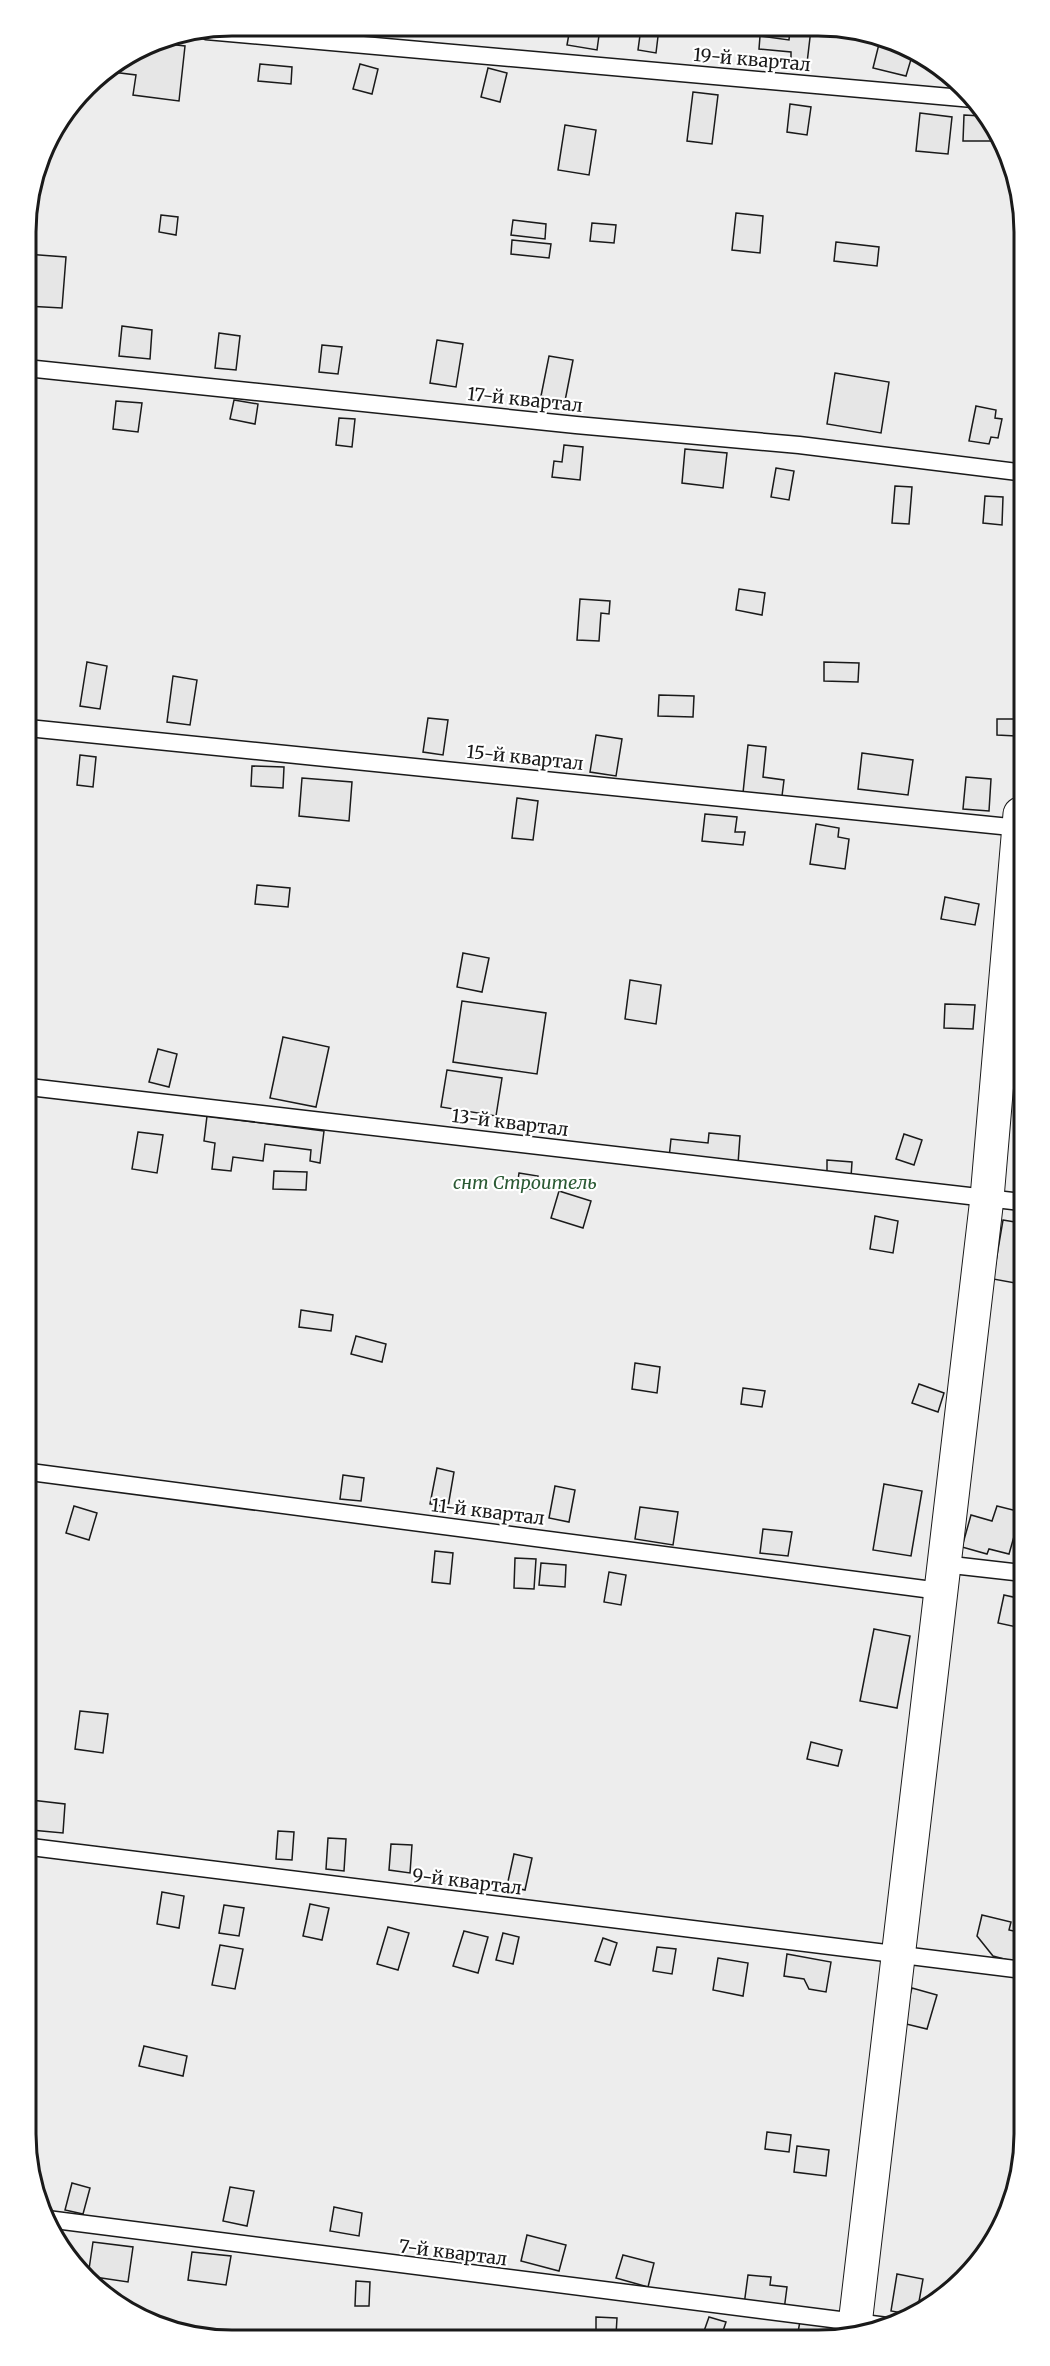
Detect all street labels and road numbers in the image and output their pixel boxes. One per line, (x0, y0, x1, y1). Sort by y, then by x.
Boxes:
street label: 19-й квартал (692, 43, 812, 76)
street label: 17-й квартал (466, 382, 584, 417)
street label: 15-й квартал (465, 740, 585, 775)
street label: 13-й квартал (450, 1104, 570, 1141)
street label: 11-й квартал (430, 1493, 546, 1530)
street label: 9-й квартал (411, 1863, 523, 1900)
street label: 7-й квартал (398, 2234, 509, 2271)

